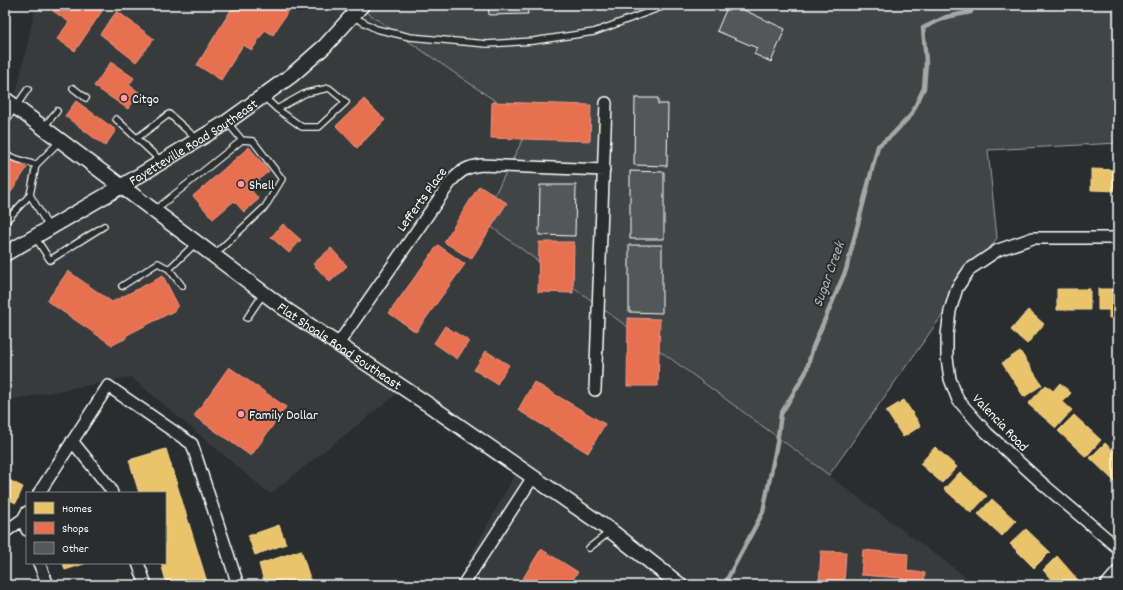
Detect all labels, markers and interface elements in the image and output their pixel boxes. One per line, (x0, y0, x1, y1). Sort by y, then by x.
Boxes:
place label: Citgo (132, 90, 159, 110)
marker: Citgo (119, 93, 129, 103)
street label: Fayetteville Road Southeast (126, 95, 263, 191)
street label: Lefferts Place (392, 164, 453, 236)
place label: Shell (249, 176, 275, 196)
marker: Shell (236, 179, 246, 189)
water label: Sugar Creek (808, 237, 852, 310)
street label: Flat Shoals Road Southeast (272, 298, 405, 396)
street label: Valencia Road (967, 390, 1032, 457)
place label: Family Dollar (249, 406, 319, 426)
marker: Family Dollar (236, 409, 246, 419)
legend (26, 492, 166, 564)
text: Homes (62, 501, 92, 518)
text: Shops (62, 521, 89, 538)
text: Other (62, 541, 89, 558)

